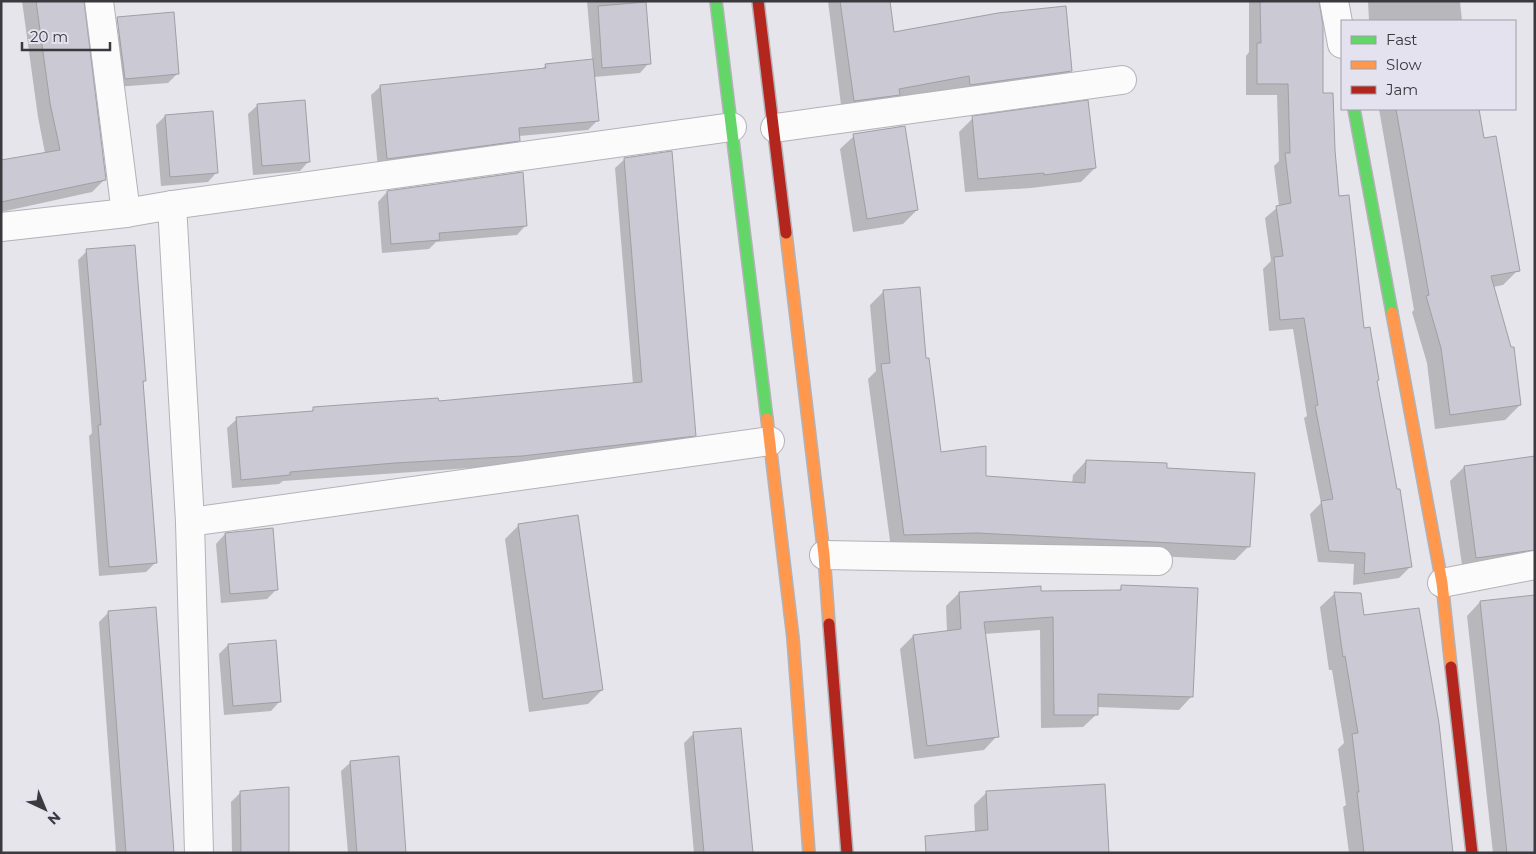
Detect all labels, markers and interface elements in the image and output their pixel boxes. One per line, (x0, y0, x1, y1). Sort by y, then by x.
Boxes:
scale bar (22, 20, 110, 52)
legend (1341, 20, 1516, 110)
text: 20 m (30, 27, 68, 46)
text: Fast (1386, 30, 1417, 49)
text: Slow (1386, 55, 1422, 74)
text: Jam (1385, 80, 1418, 99)
north arrow (20, 784, 70, 834)
text: N (44, 808, 64, 829)

